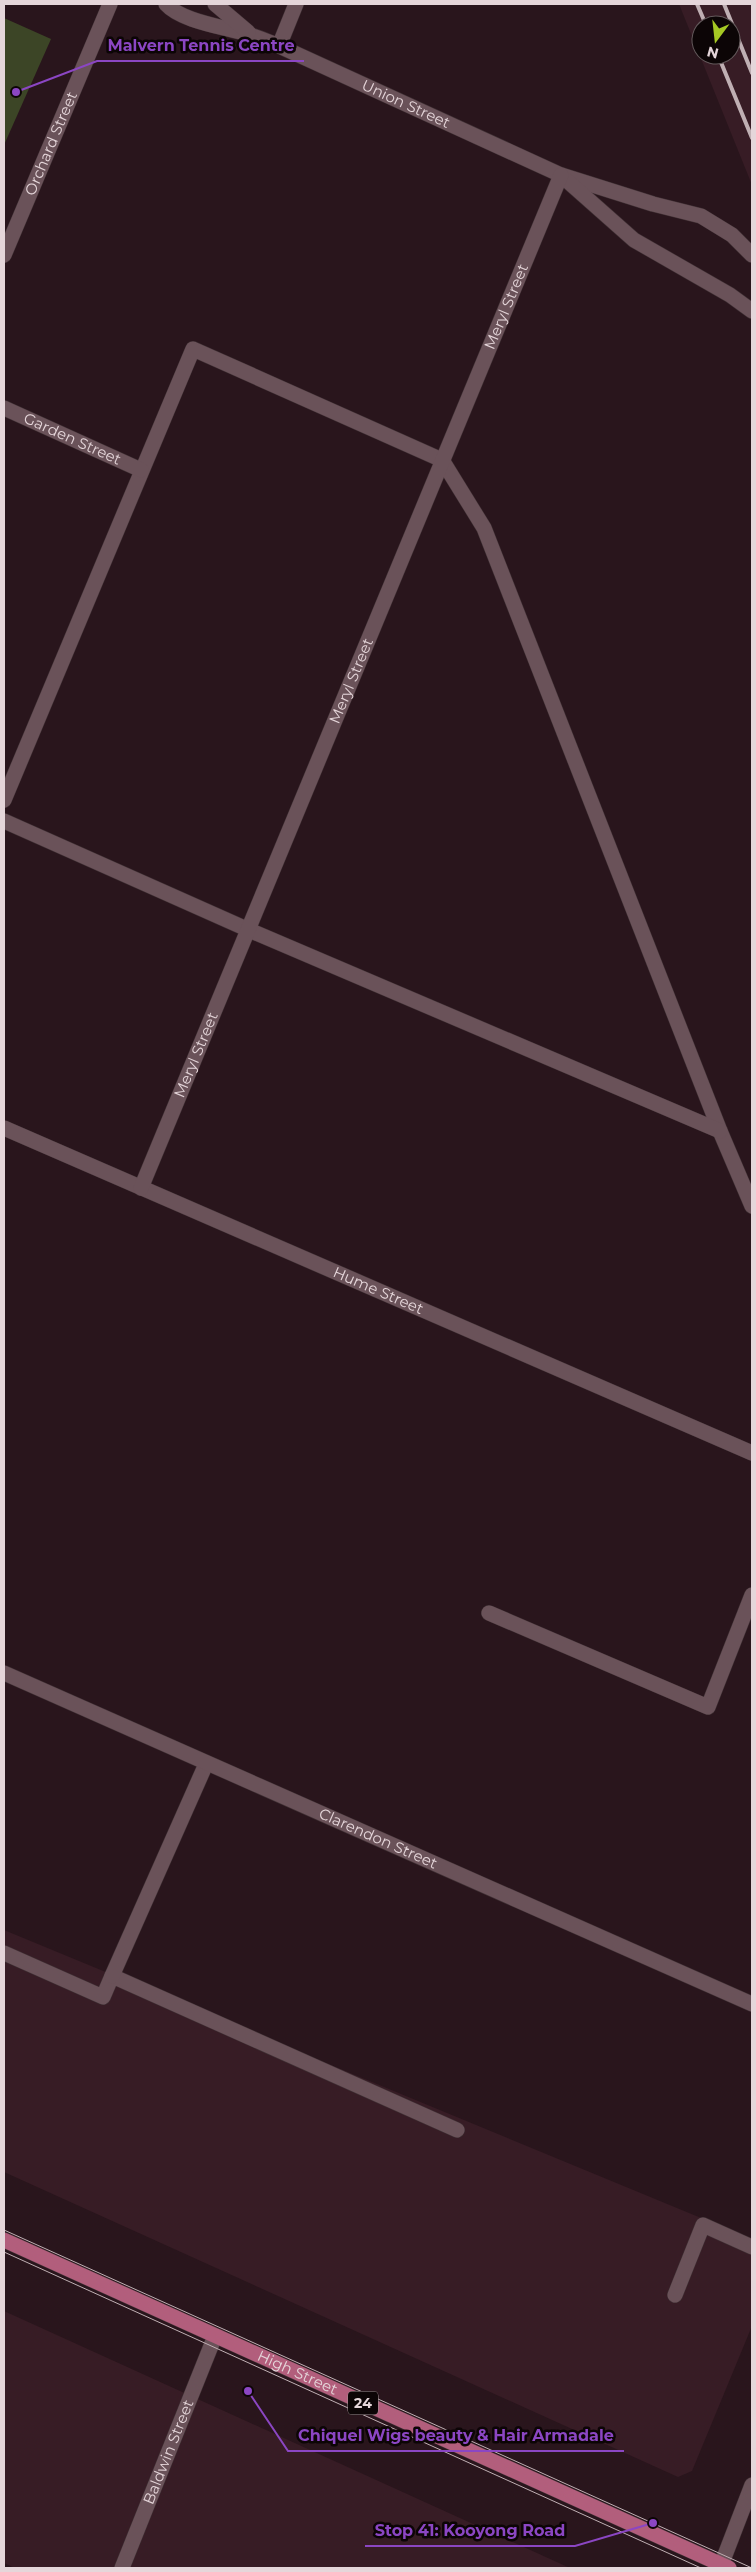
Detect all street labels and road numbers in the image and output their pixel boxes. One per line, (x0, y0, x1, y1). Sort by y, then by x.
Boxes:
street label: Union Street (359, 75, 453, 132)
street label: Orchard Street (20, 88, 81, 198)
street label: Meryl Street (480, 261, 532, 352)
street label: Garden Street (21, 408, 124, 469)
street label: Meryl Street (325, 635, 377, 726)
street label: Meryl Street (170, 1009, 222, 1100)
street label: Hume Street (330, 1262, 426, 1318)
street label: Clarendon Street (316, 1804, 440, 1873)
street label: High Street (254, 2346, 341, 2399)
road number: 24 (348, 2392, 378, 2414)
street label: Baldwin Street (139, 2397, 198, 2507)

